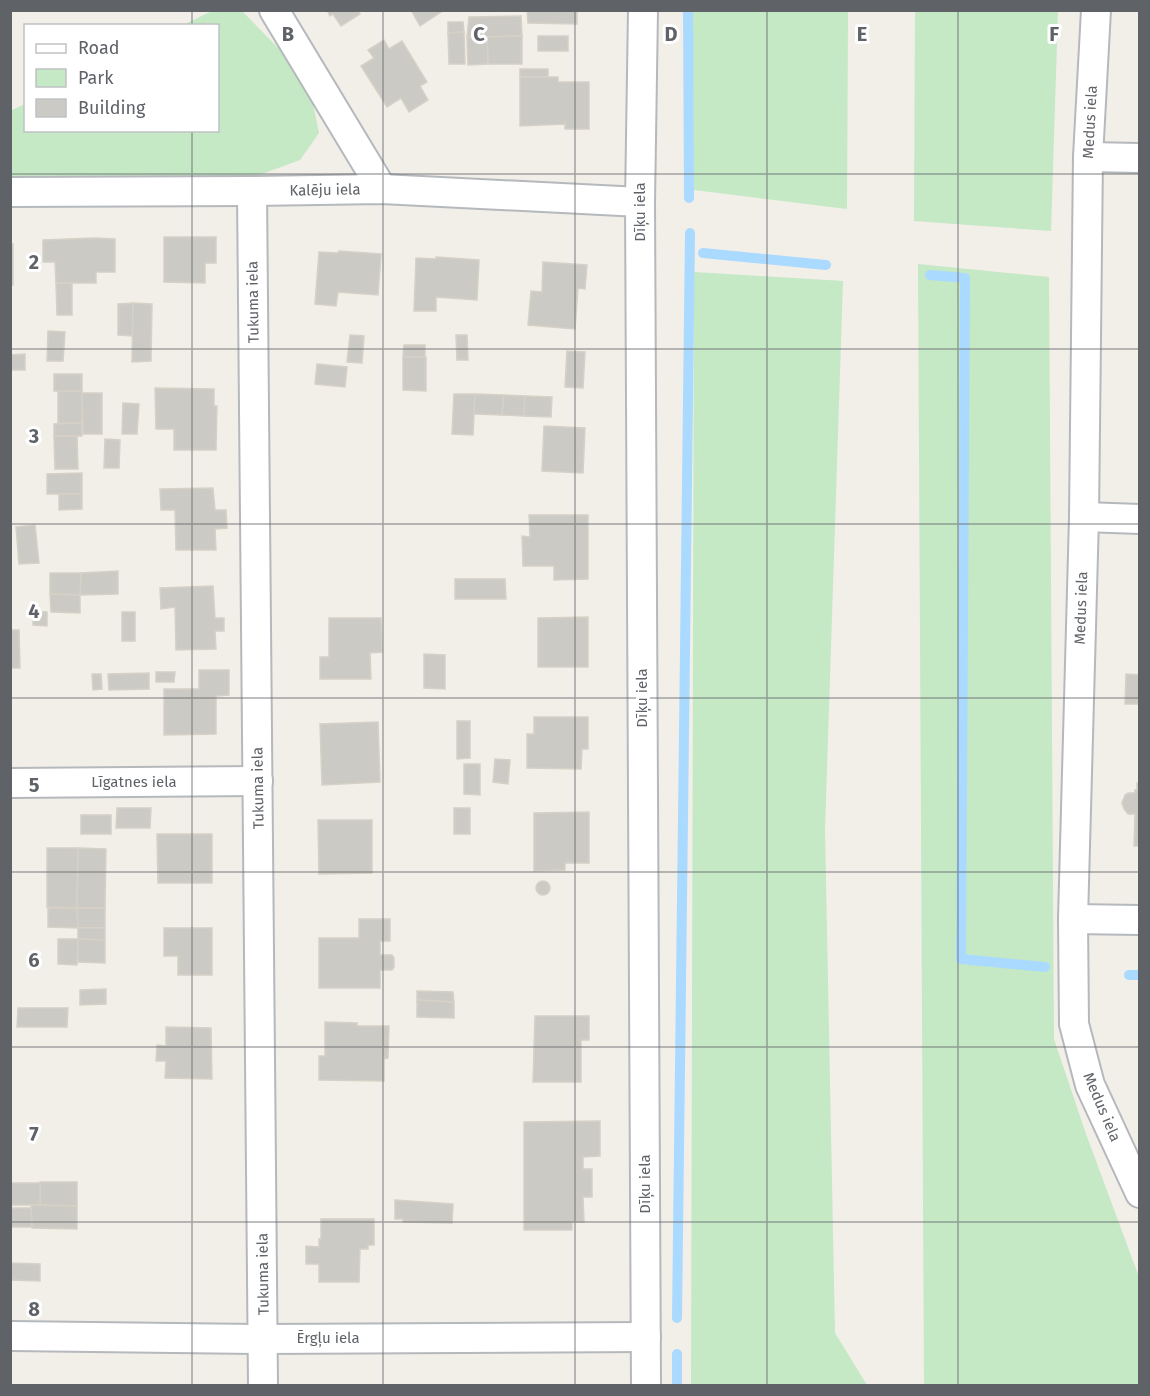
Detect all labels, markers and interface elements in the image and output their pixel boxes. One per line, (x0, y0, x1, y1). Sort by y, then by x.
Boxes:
text: B (282, 22, 294, 46)
text: C (473, 22, 485, 46)
text: D (664, 22, 678, 46)
text: E (857, 22, 867, 46)
text: F (1049, 22, 1059, 46)
legend (24, 24, 219, 132)
text: Road (78, 37, 120, 59)
text: Park (78, 67, 114, 89)
street label: Medus iela (1079, 85, 1101, 159)
text: Building (78, 97, 146, 119)
street label: Kalēju iela (289, 180, 361, 200)
street label: Dīķu iela (631, 182, 650, 242)
text: 2 (29, 250, 39, 274)
street label: Tukuma iela (243, 261, 263, 343)
text: 3 (28, 424, 39, 448)
street label: Medus iela (1071, 571, 1091, 645)
text: 4 (28, 599, 40, 623)
street label: Dīķu iela (633, 668, 652, 728)
street label: Tukuma iela (248, 747, 268, 829)
text: 5 (29, 773, 40, 797)
street label: Līgatnes iela (91, 773, 177, 791)
text: 6 (28, 948, 40, 972)
street label: Medus iela (1079, 1070, 1125, 1144)
text: 7 (29, 1122, 39, 1146)
street label: Dīķu iela (636, 1154, 655, 1214)
street label: Tukuma iela (253, 1233, 273, 1315)
text: 8 (28, 1297, 40, 1321)
street label: Ērgļu iela (296, 1329, 360, 1348)

